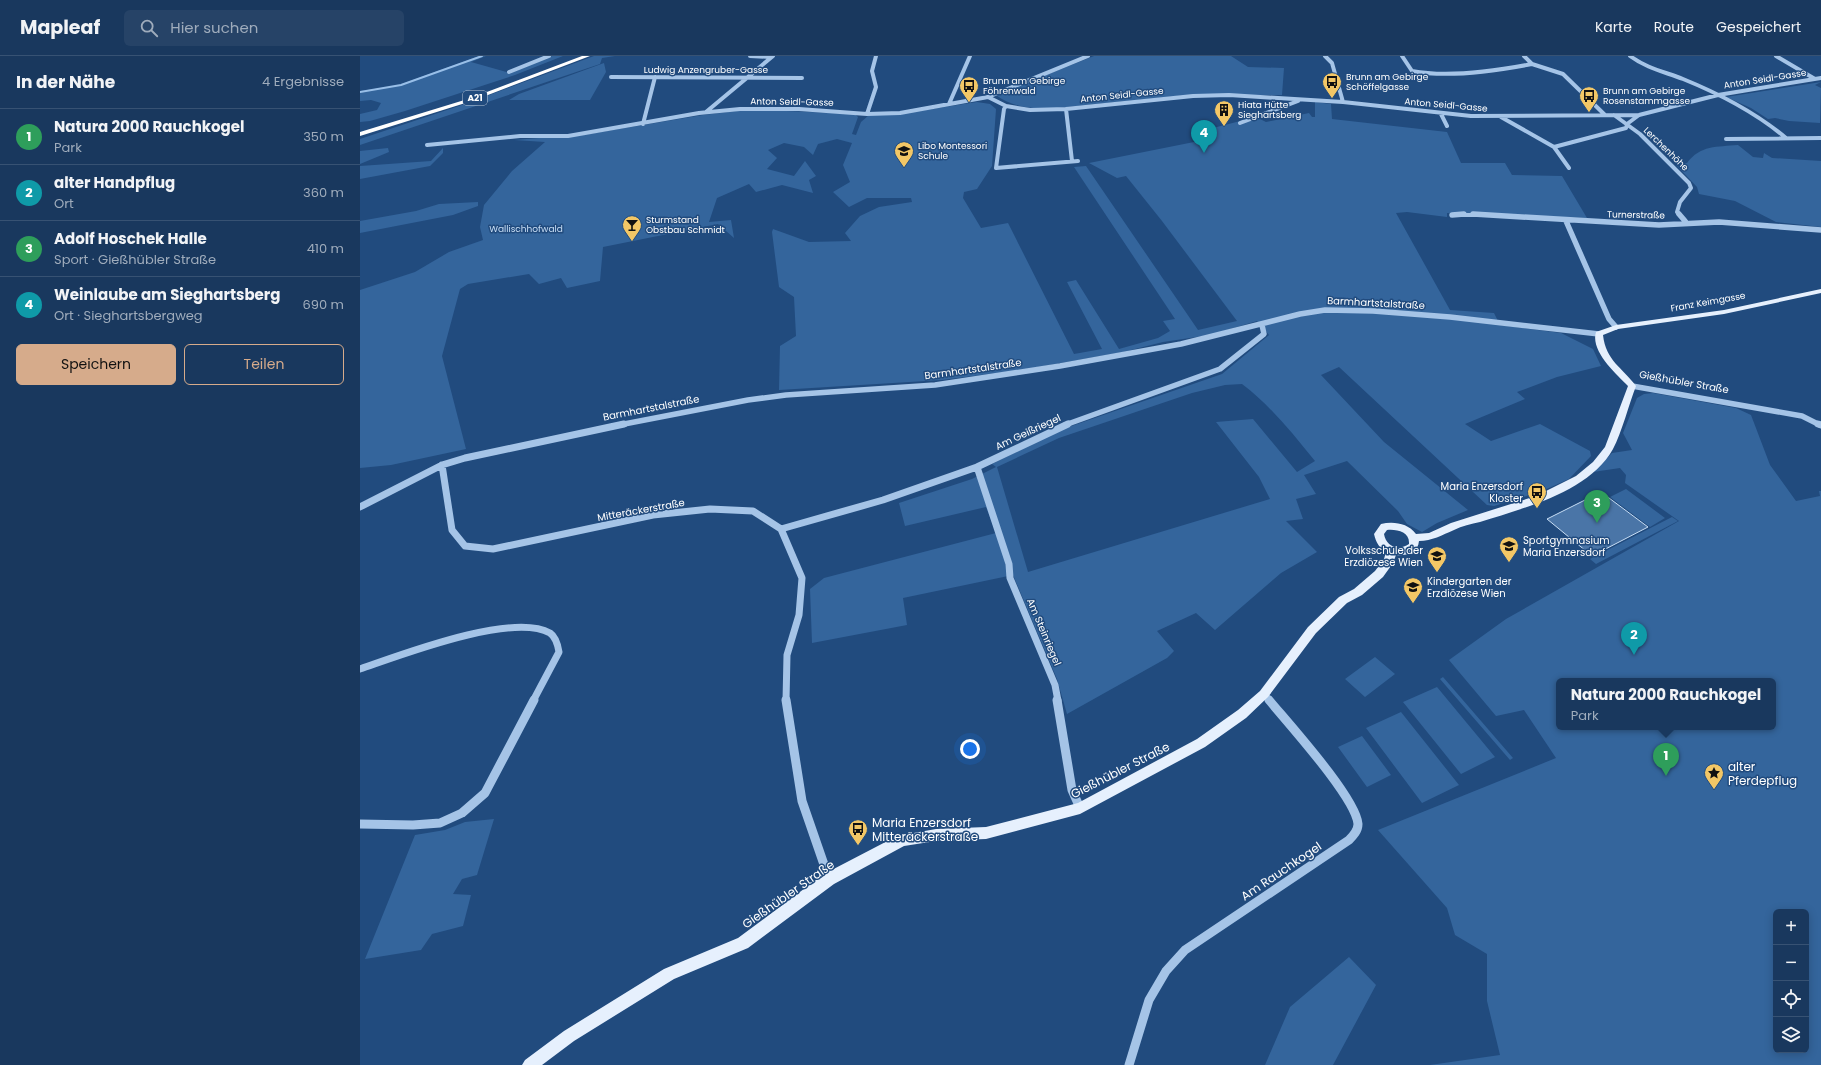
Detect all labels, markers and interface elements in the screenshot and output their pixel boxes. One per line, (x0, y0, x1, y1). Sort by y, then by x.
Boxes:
search box (124, 10, 404, 46)
text: Mapleaf (20, 14, 100, 41)
icon: search (138, 17, 160, 39)
text: Hier suchen (170, 17, 258, 38)
text: Karte (1595, 17, 1632, 37)
text: Route (1654, 17, 1694, 37)
text: Gespeichert (1716, 17, 1801, 37)
street label: Ludwig Anzengruber-Gasse (644, 64, 769, 76)
street label: Anton Seidl-Gasse (1723, 66, 1808, 91)
text: In der Nähe (16, 70, 115, 94)
bus stop icon: Brunn am Gebirge Schöffelgasse (1321, 71, 1343, 99)
place label: Brunn am Gebirge Schöffelgasse (1346, 71, 1429, 93)
text: 4 Ergebnisse (262, 72, 344, 91)
bus stop icon: Brunn am Gebirge Föhrenwald (958, 75, 980, 103)
place label: Brunn am Gebirge Föhrenwald (983, 75, 1066, 97)
street label: Anton Seidl-Gasse (1080, 85, 1165, 105)
bus stop icon: Brunn am Gebirge Rosenstammgasse (1578, 85, 1600, 113)
place label: Brunn am Gebirge Rosenstammgasse (1603, 85, 1690, 107)
road number: A21 (463, 91, 487, 105)
street label: Anton Seidl-Gasse (750, 95, 834, 109)
street label: Anton Seidl-Gasse (1404, 95, 1488, 115)
building icon: Hiata Hütte Sieghartsberg (1213, 99, 1235, 127)
place label: Hiata Hütte Sieghartsberg (1238, 99, 1301, 121)
text: Natura 2000 Rauchkogel (54, 116, 244, 137)
pin: 4 (1191, 120, 1217, 153)
street label: Lerchenhöhe (1641, 124, 1691, 174)
text: 1 (27, 127, 31, 146)
text: 350 m (303, 127, 344, 146)
text: Park (54, 138, 82, 157)
school or university icon: Libo Montessori Schule (893, 140, 915, 168)
place label: Libo Montessori Schule (918, 140, 987, 162)
text: alter Handpflug (54, 172, 175, 193)
text: 2 (25, 183, 33, 202)
text: 360 m (303, 183, 344, 202)
text: Ort (54, 194, 74, 213)
street label: Turnerstraße (1607, 208, 1665, 222)
bar icon: Sturmstand Obstbau Schmidt (621, 214, 643, 242)
place label: Sturmstand Obstbau Schmidt (646, 214, 725, 236)
park label: Wallischhofwald (489, 223, 563, 235)
text: Adolf Hoschek Halle (54, 228, 207, 249)
text: 3 (25, 239, 33, 258)
text: 410 m (307, 239, 344, 258)
text: Sport · Gießhübler Straße (54, 250, 216, 269)
text: Weinlaube am Sieghartsberg (54, 284, 280, 305)
street label: Franz Keimgasse (1670, 289, 1747, 314)
street label: Barmhartstalstraße (1327, 293, 1425, 313)
text: 4 (25, 295, 33, 314)
text: 690 m (303, 295, 344, 314)
text: Ort · Sieghartsbergweg (54, 306, 203, 325)
button: Speichern (16, 344, 176, 385)
button: Teilen (184, 344, 344, 385)
street label: Barmhartstalstraße (923, 355, 1023, 383)
street label: Gießhübler Straße (1638, 367, 1730, 397)
street label: Barmhartstalstraße (602, 391, 700, 425)
street label: Am Geißriegel (993, 410, 1063, 454)
place label: Maria Enzersdorf Kloster (1441, 479, 1523, 506)
bus stop icon: Maria Enzersdorf Kloster (1526, 481, 1548, 509)
pin: 3 (1584, 490, 1610, 523)
street label: Mitteräckerstraße (596, 495, 686, 525)
place label: Sportgymnasium Maria Enzersdorf (1523, 533, 1610, 560)
school or university icon: Sportgymnasium Maria Enzersdorf (1498, 535, 1520, 563)
place label: Volksschule der Erzdiözese Wien (1344, 543, 1423, 570)
school or university icon: Volksschule der Erzdiözese Wien (1426, 545, 1448, 573)
place label: Kindergarten der Erzdiözese Wien (1427, 574, 1512, 601)
school or university icon: Kindergarten der Erzdiözese Wien (1402, 576, 1424, 604)
street label: Am Steinriegel (1023, 596, 1065, 668)
pin: 2 (1621, 622, 1647, 655)
popup (1556, 678, 1776, 730)
text: Natura 2000 Rauchkogel (1571, 684, 1761, 705)
text: Park (1571, 706, 1599, 725)
street label: Gießhübler Straße (1068, 738, 1172, 802)
your location (960, 739, 980, 759)
pin: 1 (1653, 743, 1679, 776)
place label: alter Pferdepflug (1728, 758, 1797, 789)
place icon: alter Pferdepflug (1703, 762, 1725, 790)
place label: Maria Enzersdorf Mitteräckerstraße (872, 814, 978, 845)
bus stop icon: Maria Enzersdorf Mitteräckerstraße (847, 818, 869, 846)
street label: Am Rauchkogel (1237, 838, 1325, 904)
street label: Gießhübler Straße (738, 856, 838, 932)
map controls (1773, 909, 1809, 1053)
button: + (1773, 909, 1809, 945)
button: − (1773, 945, 1809, 981)
button: locate (1773, 981, 1809, 1017)
button: layers (1773, 1017, 1809, 1053)

